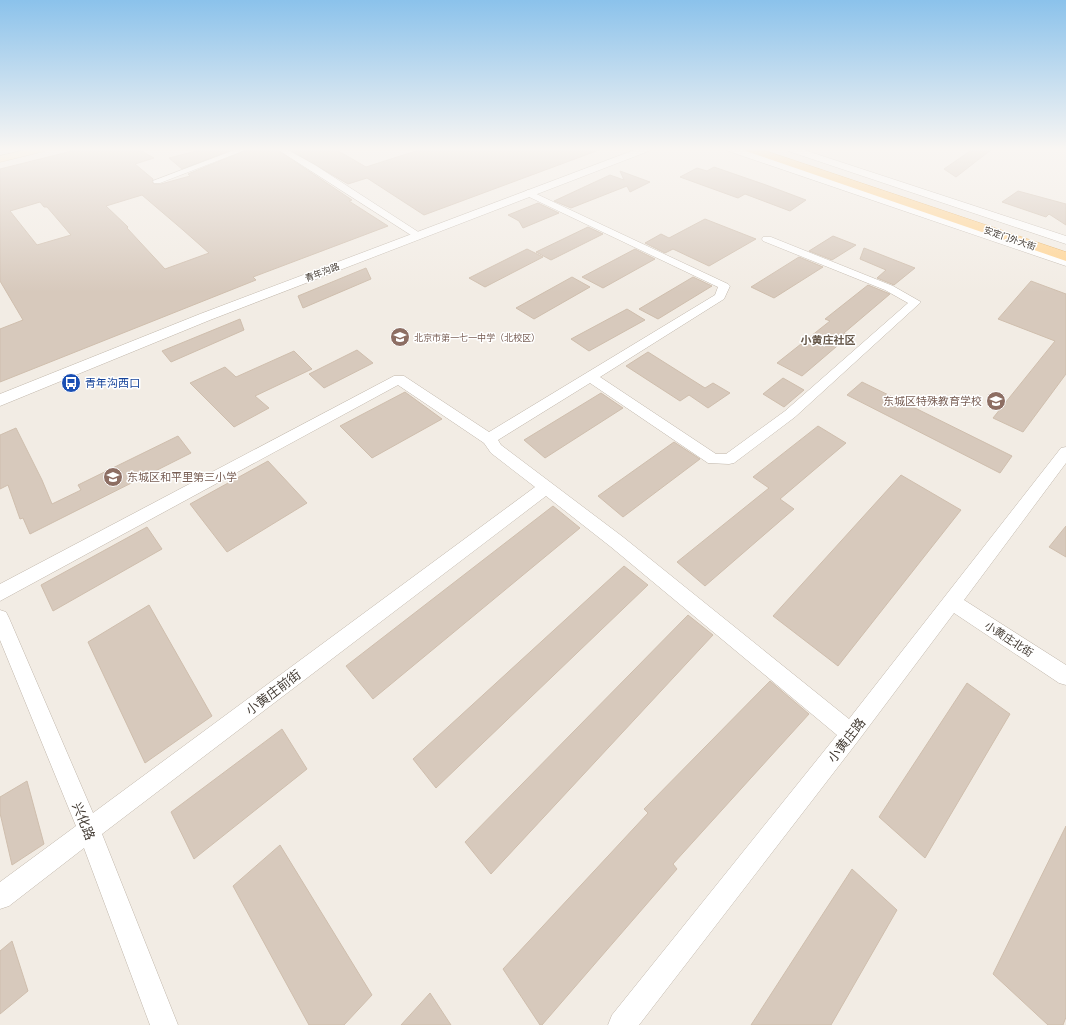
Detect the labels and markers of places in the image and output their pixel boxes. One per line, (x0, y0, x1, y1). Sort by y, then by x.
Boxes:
school or university icon: 北京市第一七一中学（北校区） (389, 326, 411, 348)
place label: 北京市第一七一中学（北校区） (414, 332, 540, 343)
bus stop icon: 青年沟西口 (60, 372, 82, 394)
place label: 青年沟西口 (85, 376, 140, 390)
school or university icon: 东城区特殊教育学校 (985, 390, 1007, 412)
place label: 东城区特殊教育学校 (883, 394, 982, 408)
school or university icon: 东城区和平里第三小学 (102, 466, 124, 488)
place label: 东城区和平里第三小学 (127, 470, 237, 484)

